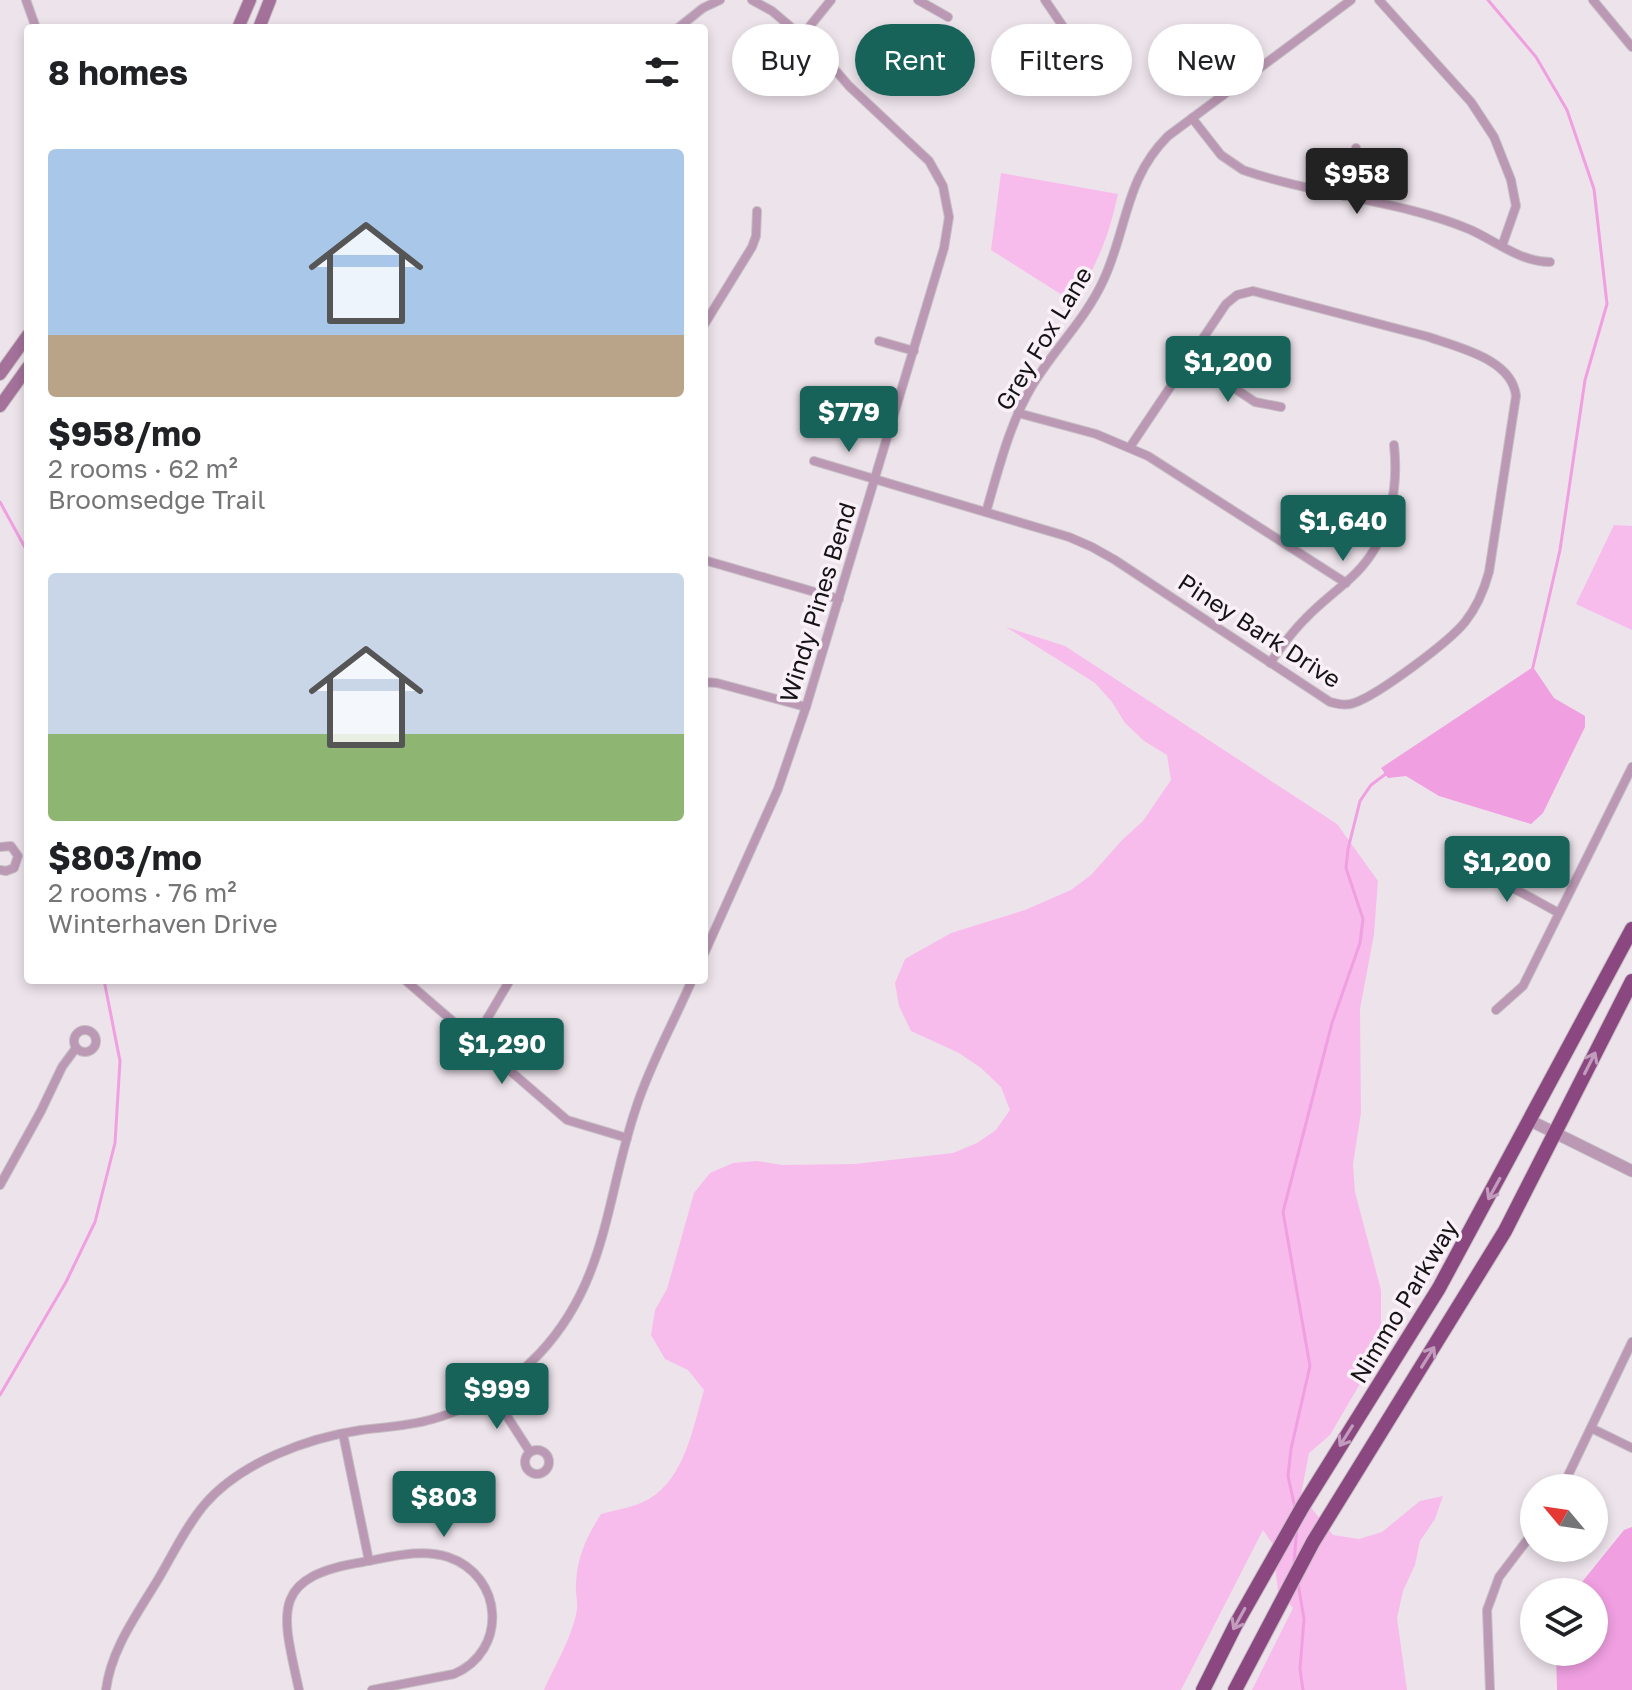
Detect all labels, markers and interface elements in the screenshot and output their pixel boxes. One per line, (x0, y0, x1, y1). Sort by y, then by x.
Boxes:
chip: Buy (732, 24, 839, 96)
chip: Rent (855, 24, 975, 96)
chip: Filters (991, 24, 1132, 96)
chip: New (1148, 24, 1264, 96)
icon: filters (640, 50, 684, 94)
text: 8 homes (48, 52, 188, 92)
pin: $958 (1310, 148, 1404, 216)
text: $958 (1324, 158, 1390, 189)
icon: home (294, 201, 438, 345)
street label: Grey Fox Lane (989, 261, 1097, 415)
pin: $1,200 (1163, 336, 1293, 404)
text: $1,200 (1184, 346, 1272, 377)
pin: $779 (802, 386, 896, 454)
text: $779 (818, 396, 880, 427)
text: $958/mo (48, 413, 201, 453)
text: 2 rooms · 62 m² (48, 453, 238, 484)
text: Broomsedge Trail (48, 484, 266, 515)
pin: $1,640 (1278, 495, 1408, 563)
street label: Windy Pines Bend (773, 499, 861, 705)
text: $1,640 (1299, 505, 1387, 536)
street label: Piney Bark Drive (1173, 567, 1347, 693)
icon: home (294, 625, 438, 769)
pin: $1,200 (1442, 836, 1572, 904)
text: $803/mo (48, 837, 202, 877)
text: $1,200 (1463, 846, 1551, 877)
text: 2 rooms · 76 m² (48, 877, 237, 908)
text: Winterhaven Drive (48, 908, 277, 939)
pin: $1,290 (437, 1018, 567, 1086)
text: $1,290 (458, 1028, 546, 1059)
one-way arrow (1583, 1052, 1599, 1076)
one-way arrow (1485, 1177, 1501, 1200)
street label: Nimmo Parkway (1343, 1214, 1463, 1388)
one-way arrow (1420, 1346, 1436, 1369)
pin: $999 (450, 1363, 544, 1431)
text: $999 (464, 1373, 530, 1404)
one-way arrow (1338, 1425, 1355, 1447)
pin: $803 (397, 1471, 491, 1539)
north arrow (1520, 1474, 1608, 1562)
map controls (1520, 1474, 1608, 1666)
text: $803 (411, 1481, 477, 1512)
button: layers (1520, 1578, 1608, 1666)
one-way arrow (1231, 1607, 1247, 1630)

